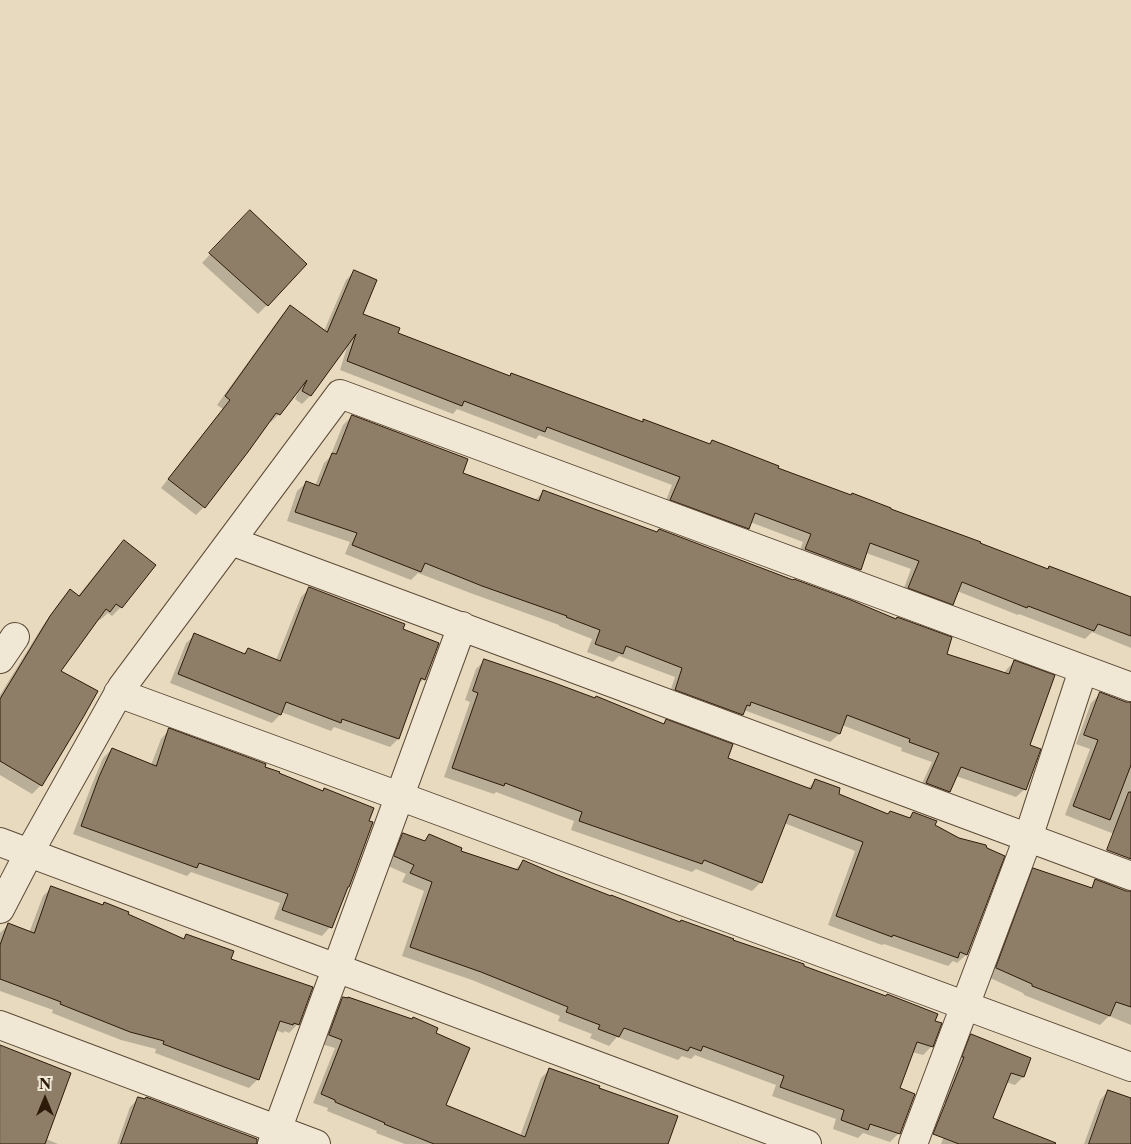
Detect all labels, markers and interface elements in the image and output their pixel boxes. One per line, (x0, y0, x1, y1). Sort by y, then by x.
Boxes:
north arrow (20, 1074, 70, 1124)
text: N (39, 1075, 51, 1093)

